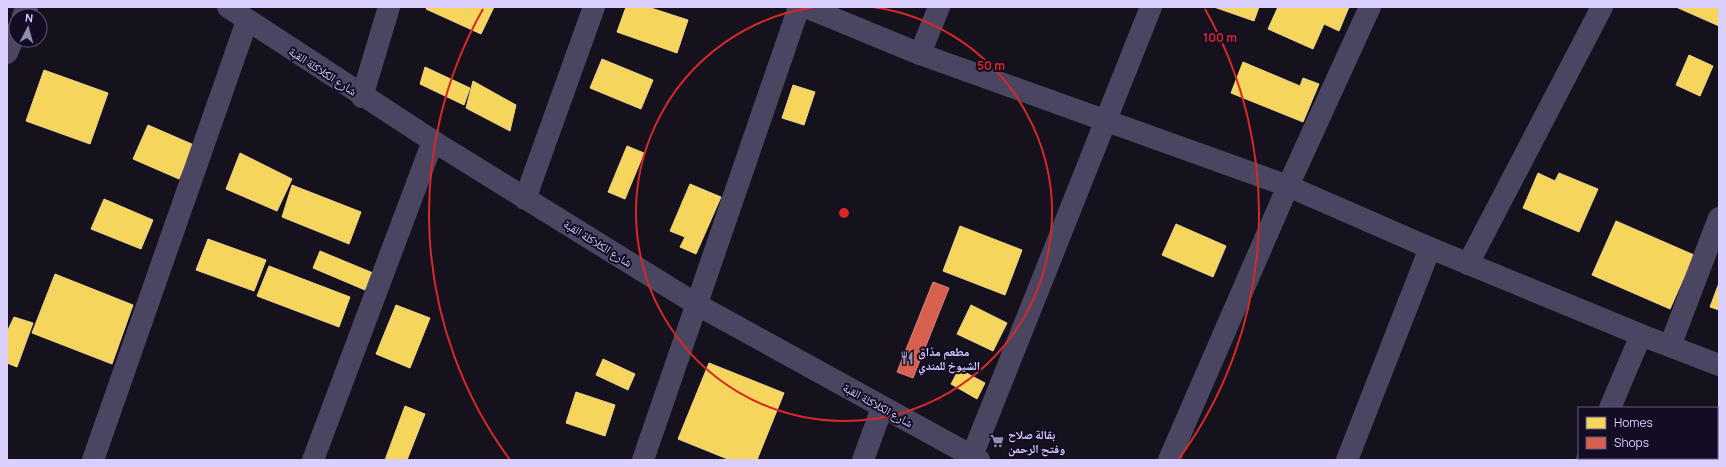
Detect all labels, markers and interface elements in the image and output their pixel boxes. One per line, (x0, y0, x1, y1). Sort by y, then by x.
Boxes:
north arrow (8, 8, 48, 48)
text: N (24, 10, 34, 25)
text: 100 m (1203, 29, 1237, 46)
street label: شارع الكلاكلة القبة (286, 43, 360, 99)
text: 50 m (977, 57, 1005, 74)
centre of rings (837, 206, 851, 220)
street label: شارع الكلاكلة القبة (560, 215, 636, 271)
place label: مطعم مذاق الشيوخ للمندي (918, 343, 980, 375)
restaurant icon: مطعم مذاق الشيوخ للمندي (899, 350, 915, 366)
street label: شارع الكلاكلة القبة (840, 379, 916, 431)
legend (1578, 407, 1718, 459)
text: Homes (1614, 414, 1653, 431)
place label: بقالة صلاح وفتح الرحمن (1008, 426, 1065, 457)
supermarket icon: بقالة صلاح وفتح الرحمن (989, 433, 1005, 449)
text: Shops (1614, 434, 1649, 451)

